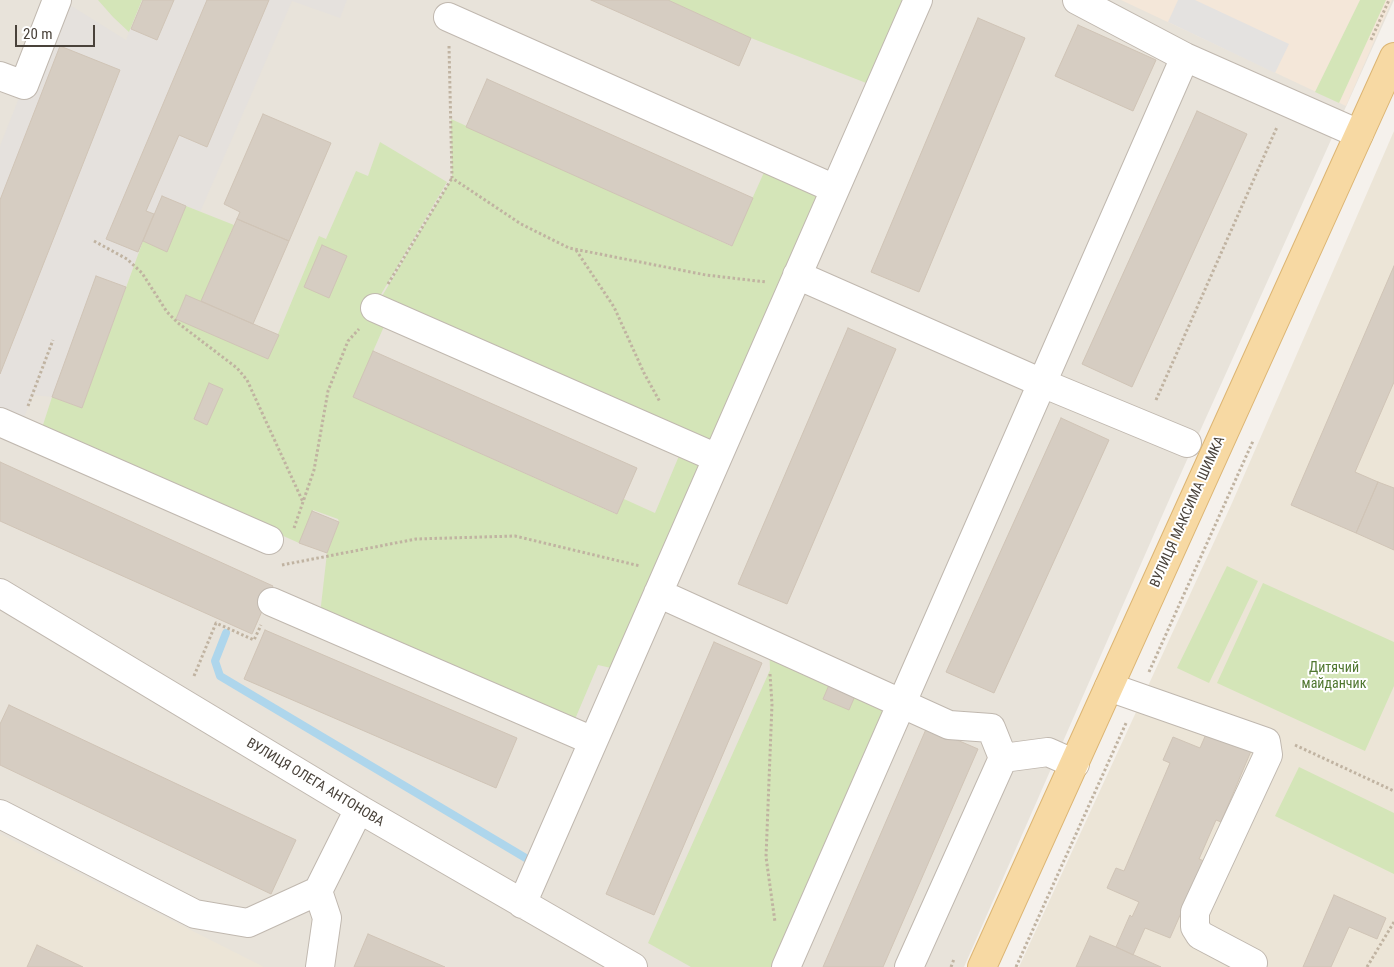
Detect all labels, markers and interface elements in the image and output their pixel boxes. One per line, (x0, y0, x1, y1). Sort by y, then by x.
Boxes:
scale bar (18, 15, 98, 47)
text: 20 m (23, 25, 53, 43)
street label: ВУЛИЦЯ МАКСИМА ШИМКА (1147, 434, 1229, 590)
park label: Дитячий майданчик (1302, 660, 1366, 692)
street label: ВУЛИЦЯ ОЛЕГА АНТОНОВА (243, 735, 387, 831)

